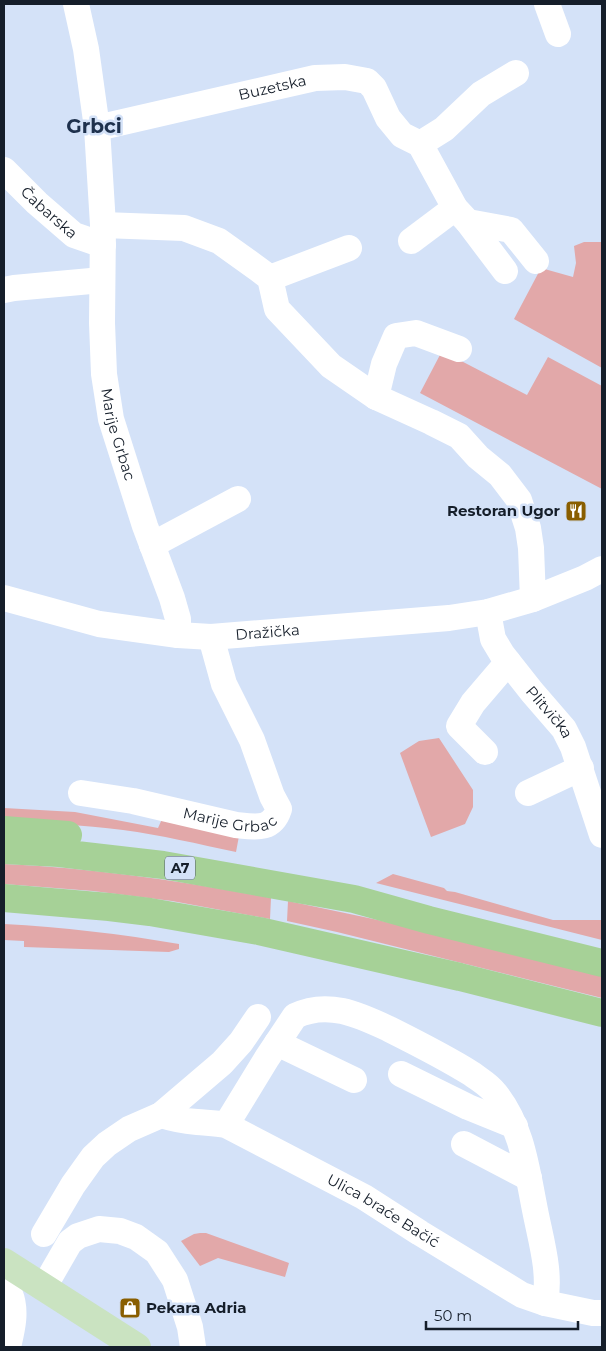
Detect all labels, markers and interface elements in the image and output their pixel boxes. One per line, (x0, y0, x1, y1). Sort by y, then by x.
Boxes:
street label: Buzetska (237, 70, 308, 104)
district label: Grbci (66, 114, 122, 138)
street label: Čabarska (17, 182, 81, 243)
street label: Marije Grbac (97, 387, 140, 483)
restaurant icon: Restoran Ugor (564, 499, 588, 523)
place label: Restoran Ugor (447, 501, 561, 520)
street label: Dražička (235, 620, 300, 644)
street label: Plitvička (522, 682, 577, 741)
street label: Marije Grbac (181, 803, 281, 836)
road number: A7 (165, 856, 195, 880)
street label: Ulica braće Bačić (324, 1169, 443, 1252)
shop icon: Pekara Adria (118, 1296, 142, 1320)
place label: Pekara Adria (146, 1298, 247, 1317)
scale bar (426, 1298, 578, 1330)
text: 50 m (434, 1306, 472, 1325)

